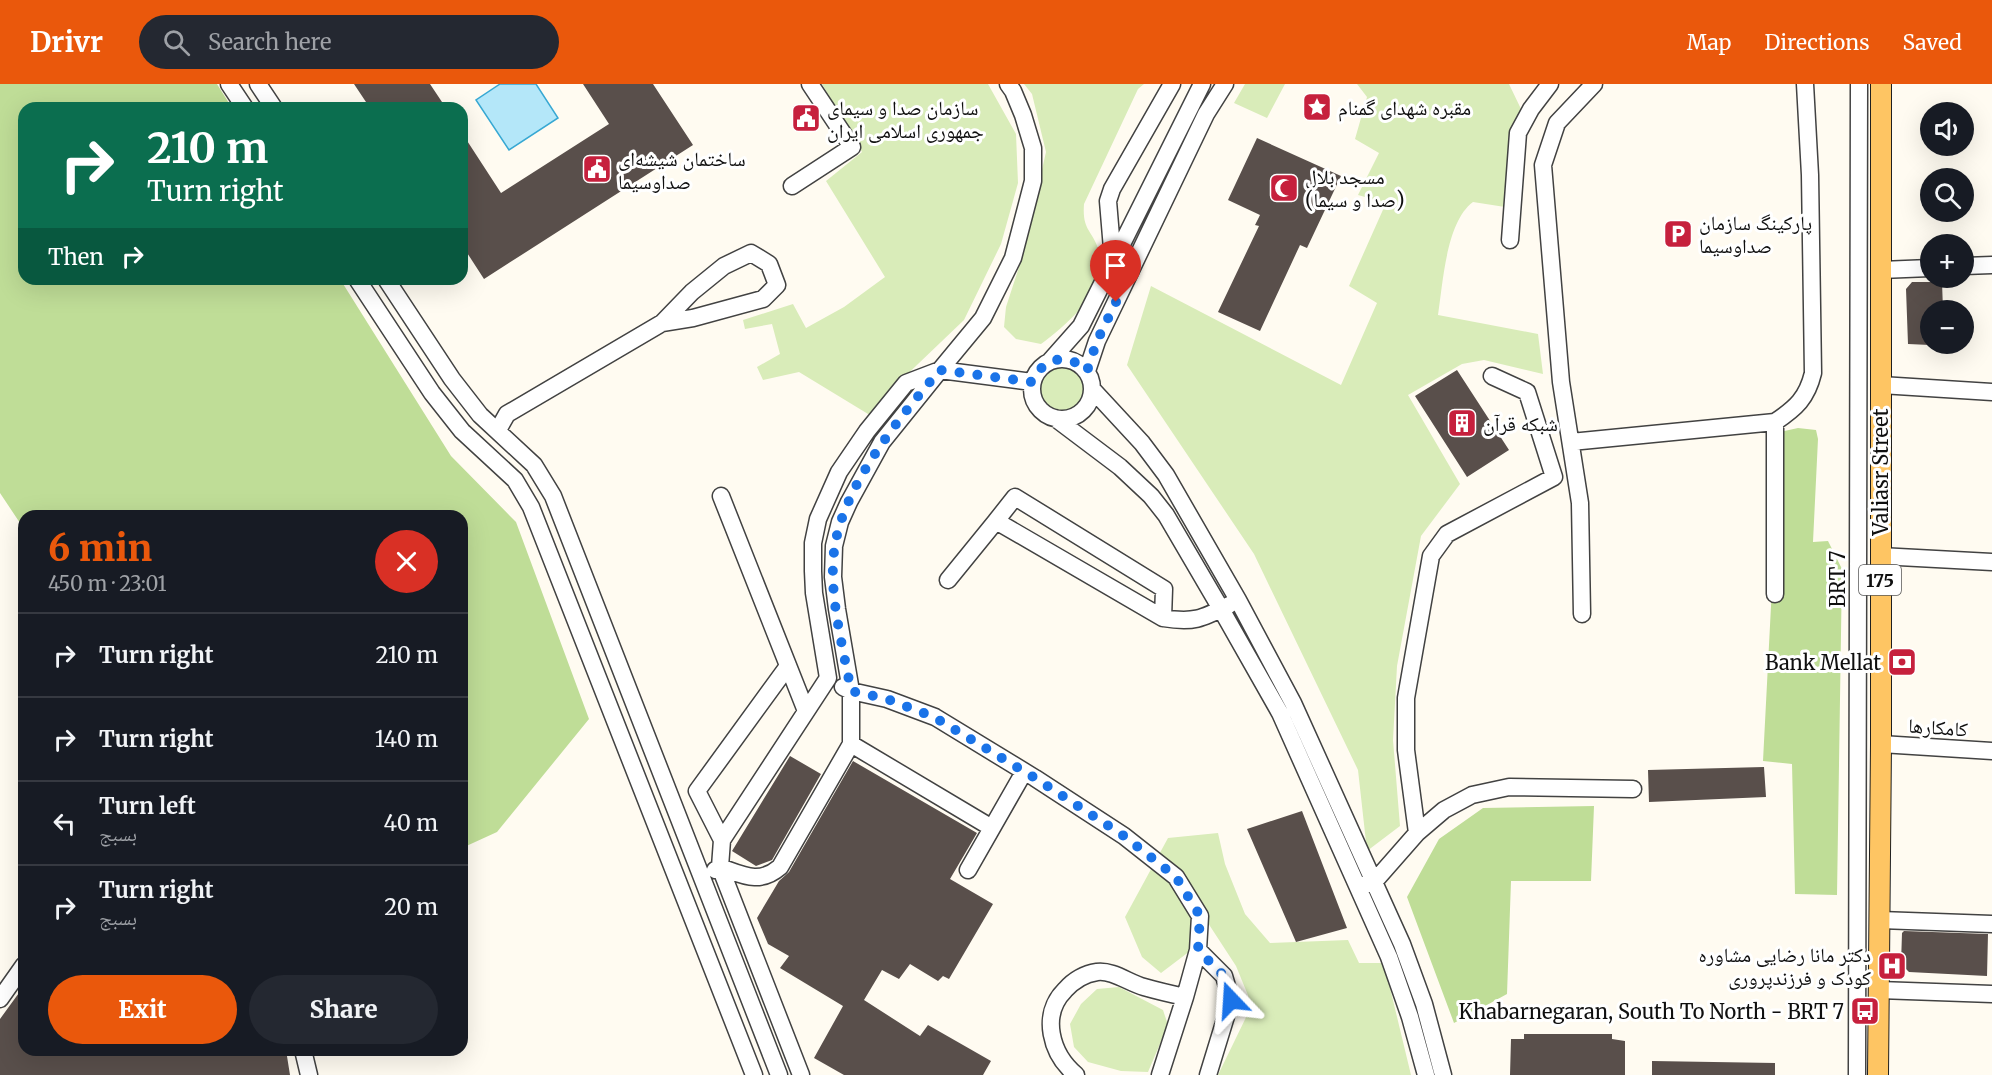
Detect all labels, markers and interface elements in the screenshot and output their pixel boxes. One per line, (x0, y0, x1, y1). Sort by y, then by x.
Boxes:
search box (139, 15, 559, 69)
text: Drivr (30, 24, 103, 60)
icon: search (160, 26, 193, 59)
text: Search here (208, 28, 331, 56)
text: Map (1687, 29, 1731, 56)
text: Directions (1764, 29, 1869, 56)
text: Saved (1902, 29, 1962, 56)
place icon: مقبره شهدای گمنام (1301, 91, 1333, 123)
place label: سازمان صدا و سیمای جمهوری اسلامی ایران (827, 95, 984, 143)
place label: مقبره شهدای گمنام (1338, 95, 1471, 122)
public building icon: سازمان صدا و سیمای جمهوری اسلامی ایران (790, 102, 822, 134)
map controls (1920, 102, 1974, 354)
button: sound (1920, 102, 1974, 156)
text: 210 m (147, 122, 268, 174)
icon: right (48, 126, 126, 204)
place label: ساختمان شیشه‌ای صداوسیما (618, 146, 746, 194)
public building icon: ساختمان شیشه‌ای صداوسیما (581, 153, 613, 185)
place label: مسجد بلال (صدا و سیما) (1305, 164, 1405, 212)
button: search (1920, 168, 1974, 222)
mosque icon: مسجد بلال (صدا و سیما) (1268, 172, 1300, 204)
text: Turn right (147, 174, 284, 208)
place label: پارکینگ سازمان صداوسیما (1699, 210, 1812, 258)
parking icon: پارکینگ سازمان صداوسیما (1662, 218, 1694, 250)
button: + (1920, 234, 1974, 288)
icon: right (116, 240, 149, 273)
pin (1090, 240, 1141, 302)
text: Then (48, 243, 104, 271)
icon: arrive (1099, 249, 1132, 282)
button: − (1920, 300, 1974, 354)
building icon: شبکه قرآن (1446, 407, 1478, 439)
street label: Valiasr Street (1868, 408, 1893, 537)
place label: شبکه قرآن (1483, 411, 1558, 436)
text: 6 min (48, 526, 152, 571)
button: close (375, 530, 438, 593)
street label: BRT 7 (1825, 551, 1850, 607)
road number: 175 (1859, 565, 1901, 595)
text: 450 m · 23:01 (48, 571, 167, 596)
icon: right (48, 639, 81, 672)
text: Turn right (99, 641, 213, 669)
text: 210 m (375, 641, 438, 669)
bank icon: Bank Mellat (1886, 646, 1918, 678)
place label: Bank Mellat (1765, 650, 1881, 675)
street label: کامکارها (1907, 712, 1969, 742)
icon: right (48, 723, 81, 756)
text: Turn right (99, 725, 213, 753)
text: 140 m (375, 725, 438, 753)
text: Turn left (99, 792, 196, 820)
icon: left (48, 807, 81, 840)
text: 40 m (383, 809, 438, 837)
text: بسبج (99, 821, 137, 846)
text: Turn right (99, 876, 213, 904)
icon: right (48, 891, 81, 924)
text: 20 m (384, 893, 438, 921)
text: بسبج (99, 905, 137, 930)
place label: دکتر مانا رضایی مشاوره کودک و فرزندپروری (1698, 942, 1871, 990)
hospital icon: دکتر مانا رضایی مشاوره کودک و فرزندپروری (1876, 950, 1908, 982)
position arrow (1199, 968, 1263, 1032)
button: Exit (48, 975, 237, 1044)
button: Share (249, 975, 438, 1044)
bus stop icon: Khabarnegaran, South To North - BRT 7 (1849, 995, 1881, 1027)
place label: Khabarnegaran, South To North - BRT 7 (1458, 999, 1844, 1024)

